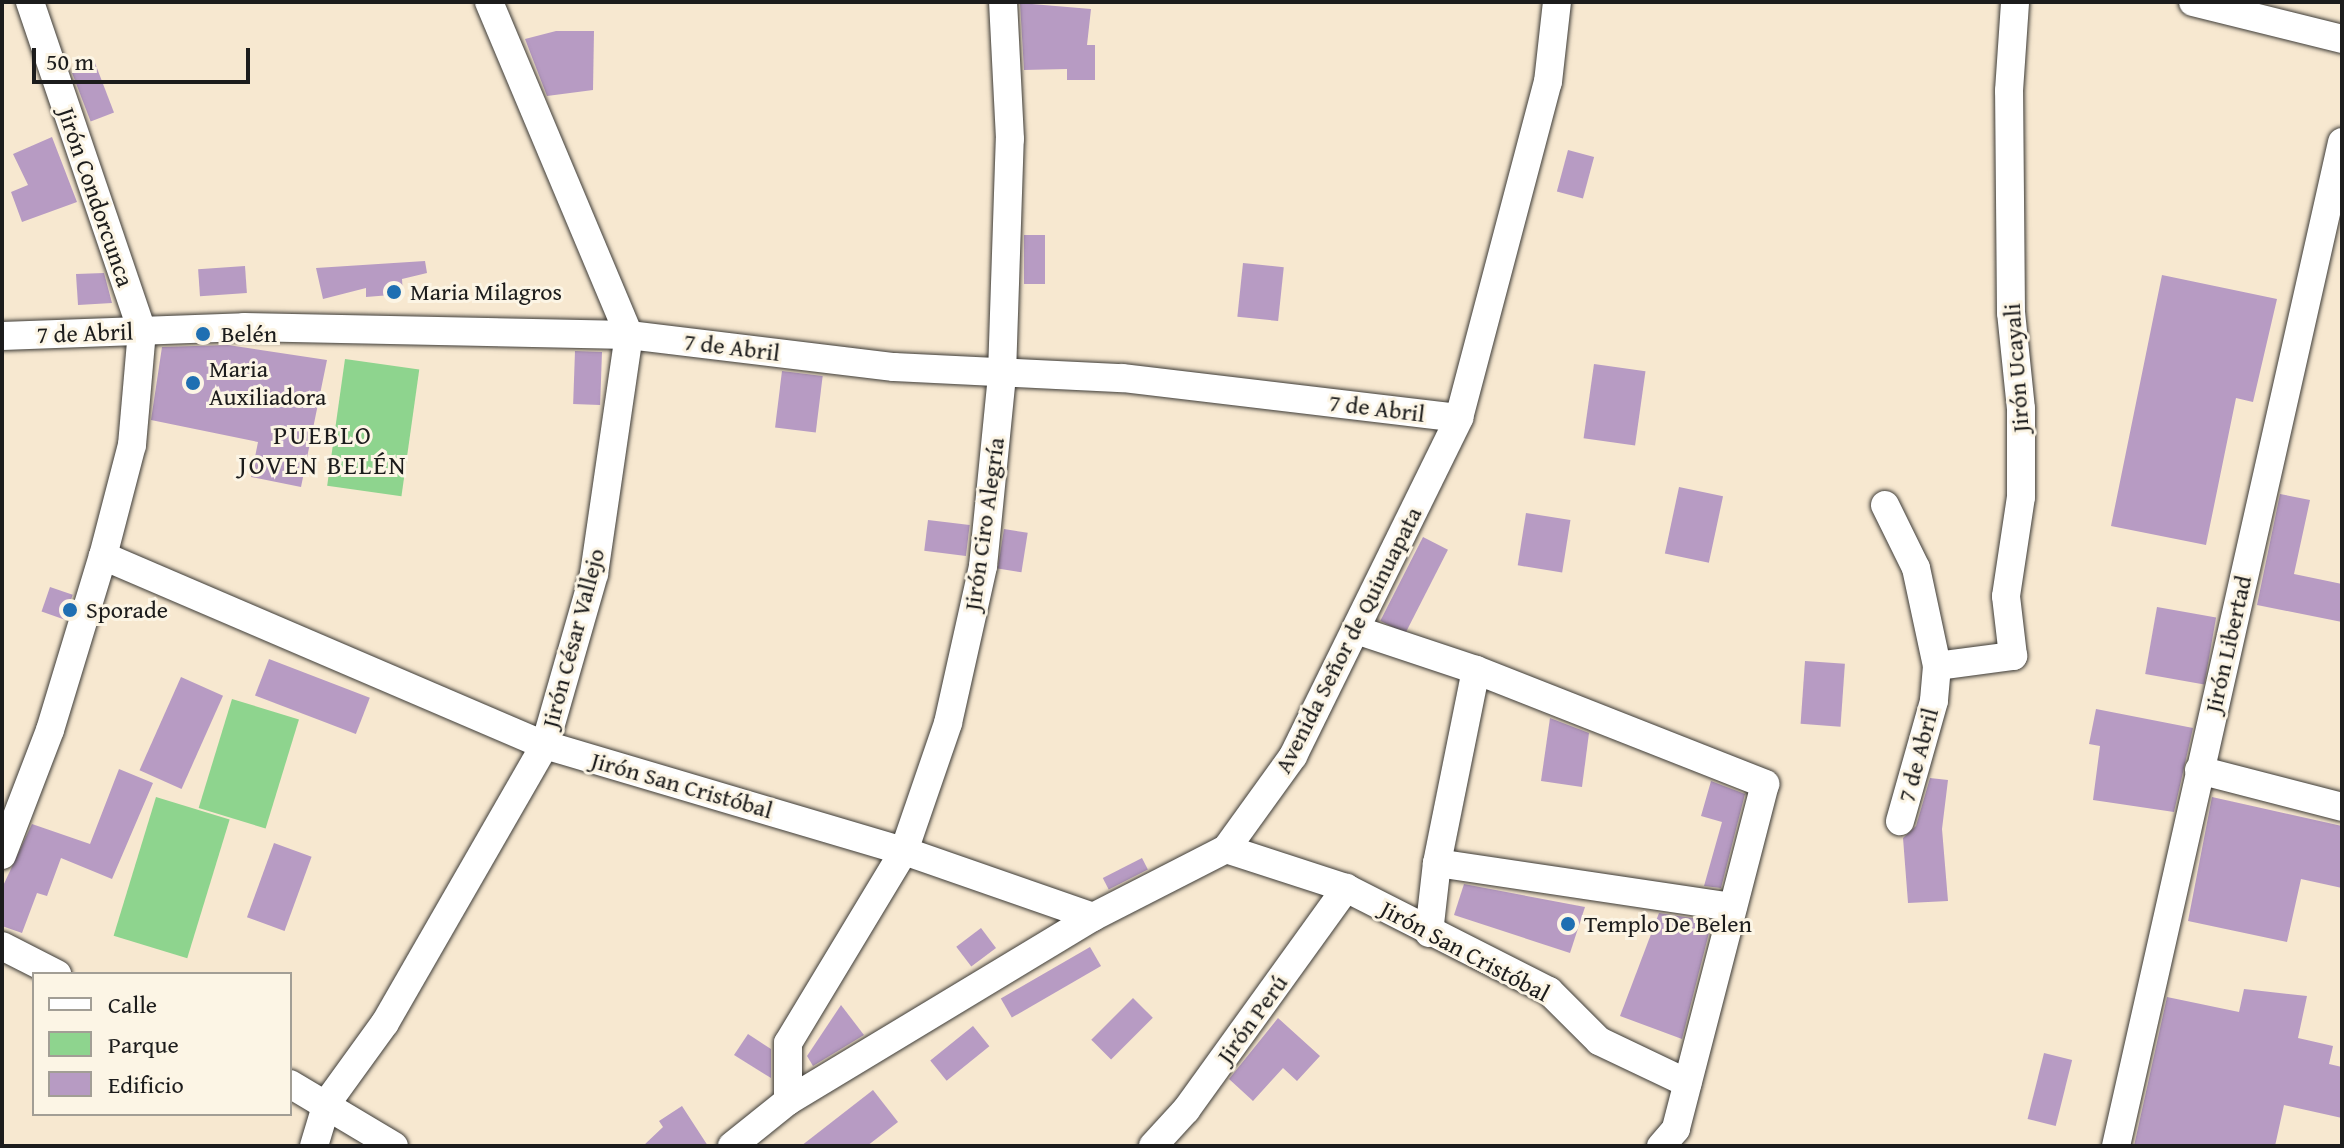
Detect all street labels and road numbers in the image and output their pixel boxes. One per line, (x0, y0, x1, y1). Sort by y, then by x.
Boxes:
street label: Jirón Condorcunca (52, 104, 140, 290)
street label: Jirón Ucayali (1997, 302, 2035, 434)
street label: 7 de Abril (36, 317, 134, 349)
street label: 7 de Abril (682, 327, 782, 367)
street label: 7 de Abril (1327, 388, 1427, 428)
street label: Jirón Ciro Alegría (958, 436, 1010, 612)
street label: Avenida Señor de Quinuapata (1268, 502, 1428, 778)
street label: Jirón César Vallejo (535, 545, 611, 731)
street label: Jirón Libertad (2198, 573, 2258, 715)
street label: 7 de Abril (1892, 705, 1944, 805)
street label: Jirón San Cristóbal (588, 745, 776, 825)
street label: Jirón San Cristóbal (1375, 894, 1555, 1008)
street label: Jirón Perú (1210, 969, 1294, 1069)

